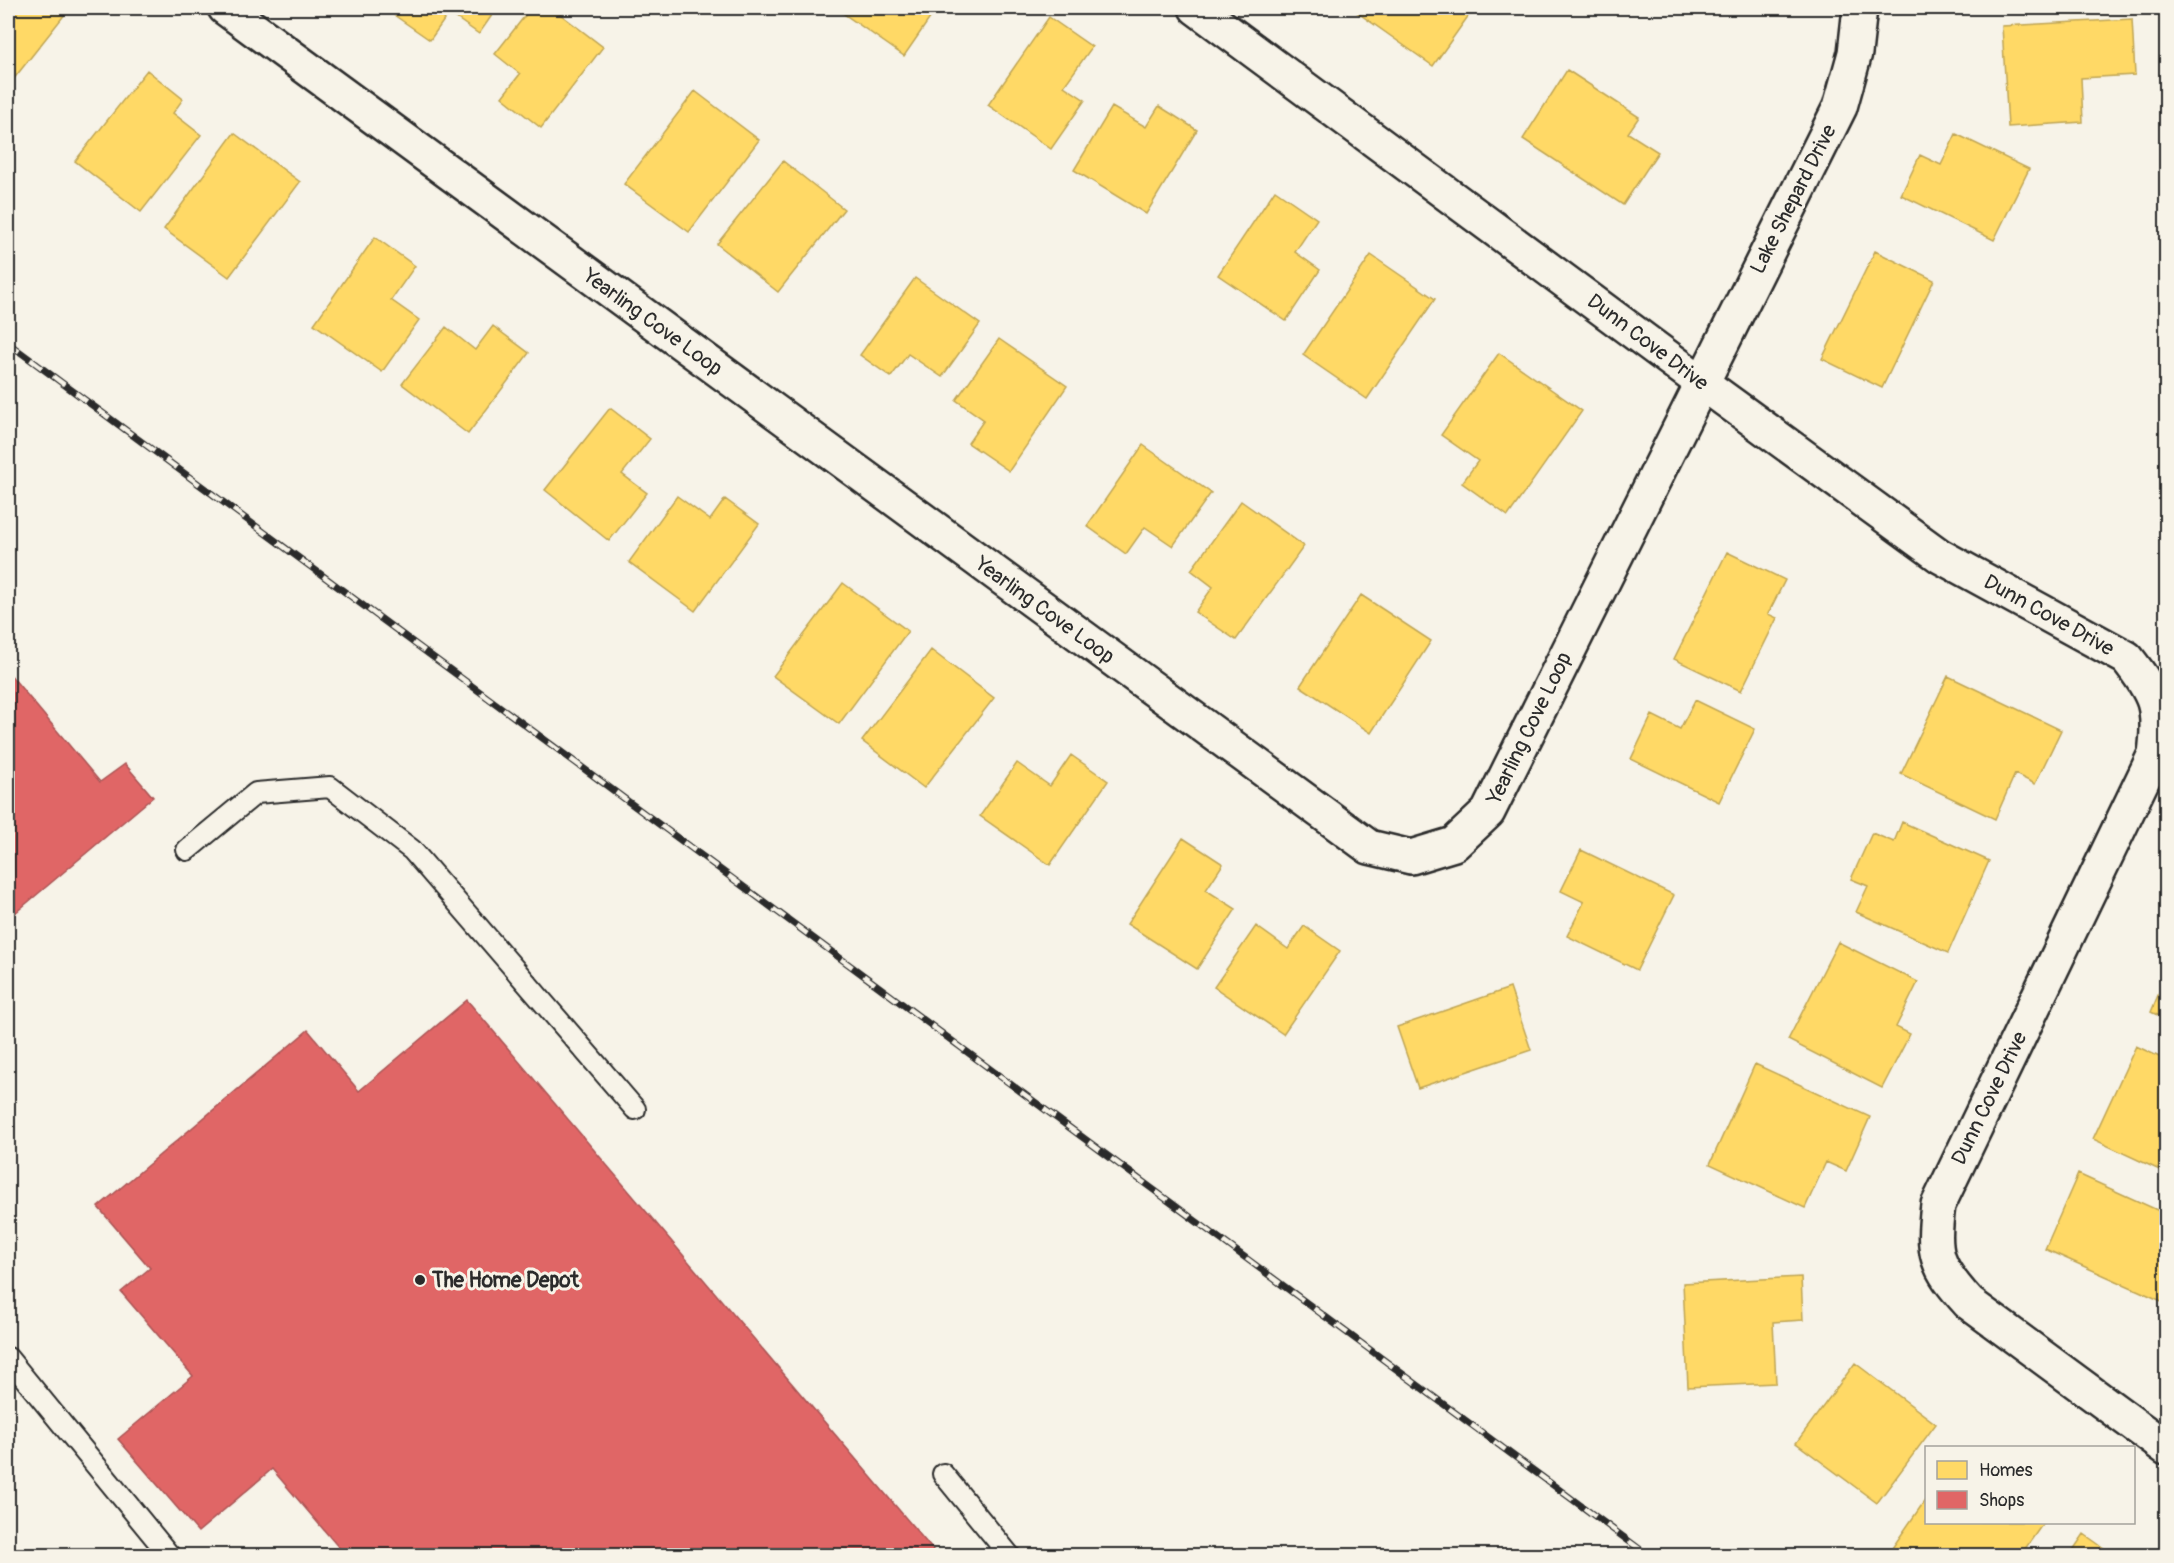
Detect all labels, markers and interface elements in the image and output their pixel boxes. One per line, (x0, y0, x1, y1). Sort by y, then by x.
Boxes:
street label: Lake Shepard Drive (1744, 119, 1843, 278)
street label: Yearling Cove Loop (577, 262, 728, 382)
street label: Dunn Cove Drive (1582, 288, 1714, 397)
street label: Yearling Cove Loop (969, 550, 1120, 670)
street label: Dunn Cove Drive (1979, 568, 2119, 663)
street label: Yearling Cove Loop (1480, 648, 1578, 810)
street label: Dunn Cove Drive (1946, 1027, 2034, 1169)
place label: The Home Depot (431, 1267, 580, 1294)
marker: The Home Depot (413, 1273, 427, 1287)
legend (1925, 1446, 2135, 1524)
text: Homes (1979, 1459, 2032, 1482)
text: Shops (1979, 1489, 2024, 1512)

